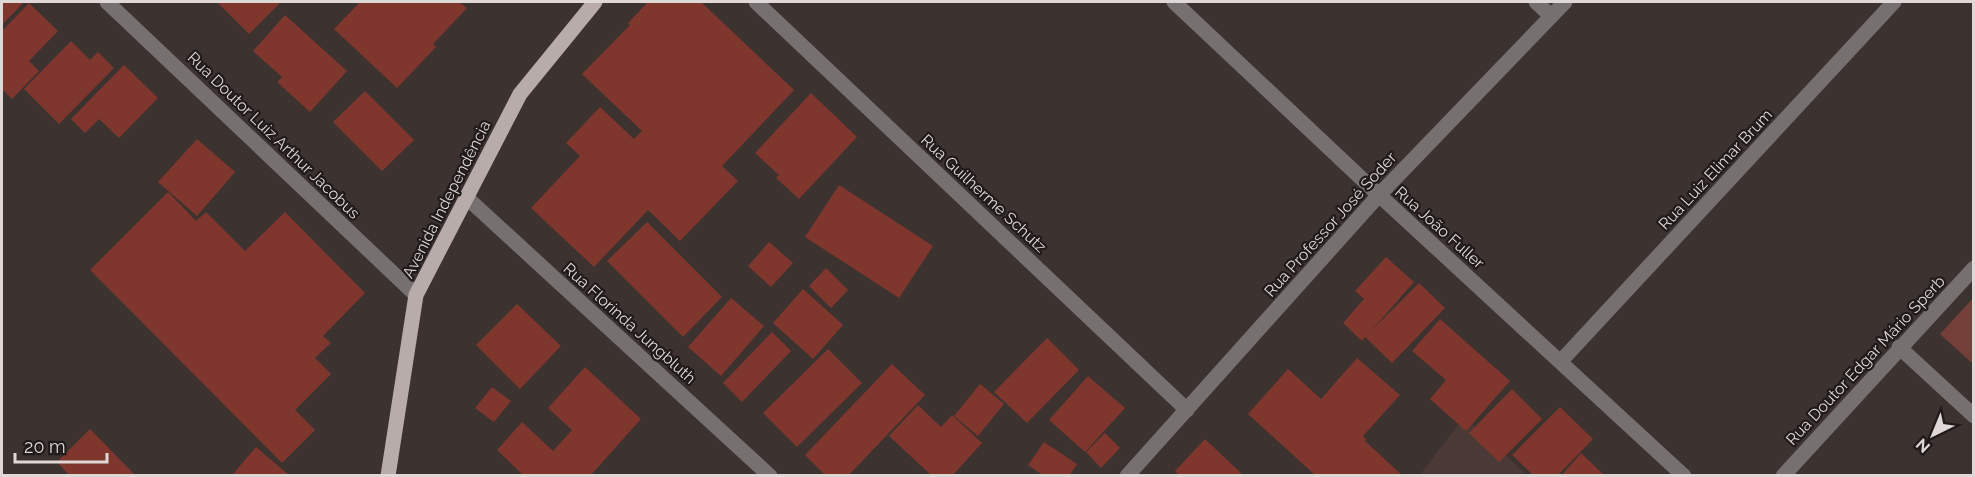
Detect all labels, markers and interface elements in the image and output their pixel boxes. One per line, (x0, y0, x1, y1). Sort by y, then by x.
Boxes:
street label: Rua Doutor Luiz Arthur Jacobus (184, 48, 364, 223)
street label: Rua Luiz Elimar Brum (1655, 105, 1776, 233)
street label: Avenida Independência (398, 117, 494, 281)
street label: Rua Guilherme Schutz (917, 130, 1050, 256)
street label: Rua Professor José Soder (1260, 148, 1401, 301)
street label: Rua João Fuller (1391, 182, 1489, 273)
street label: Rua Florinda Jungbluth (560, 259, 700, 388)
street label: Rua Doutor Edgar Mário Sperb (1782, 272, 1949, 449)
north arrow (1903, 405, 1963, 465)
scale bar (15, 426, 106, 464)
text: N (1912, 434, 1934, 457)
text: 20 m (24, 436, 66, 457)

